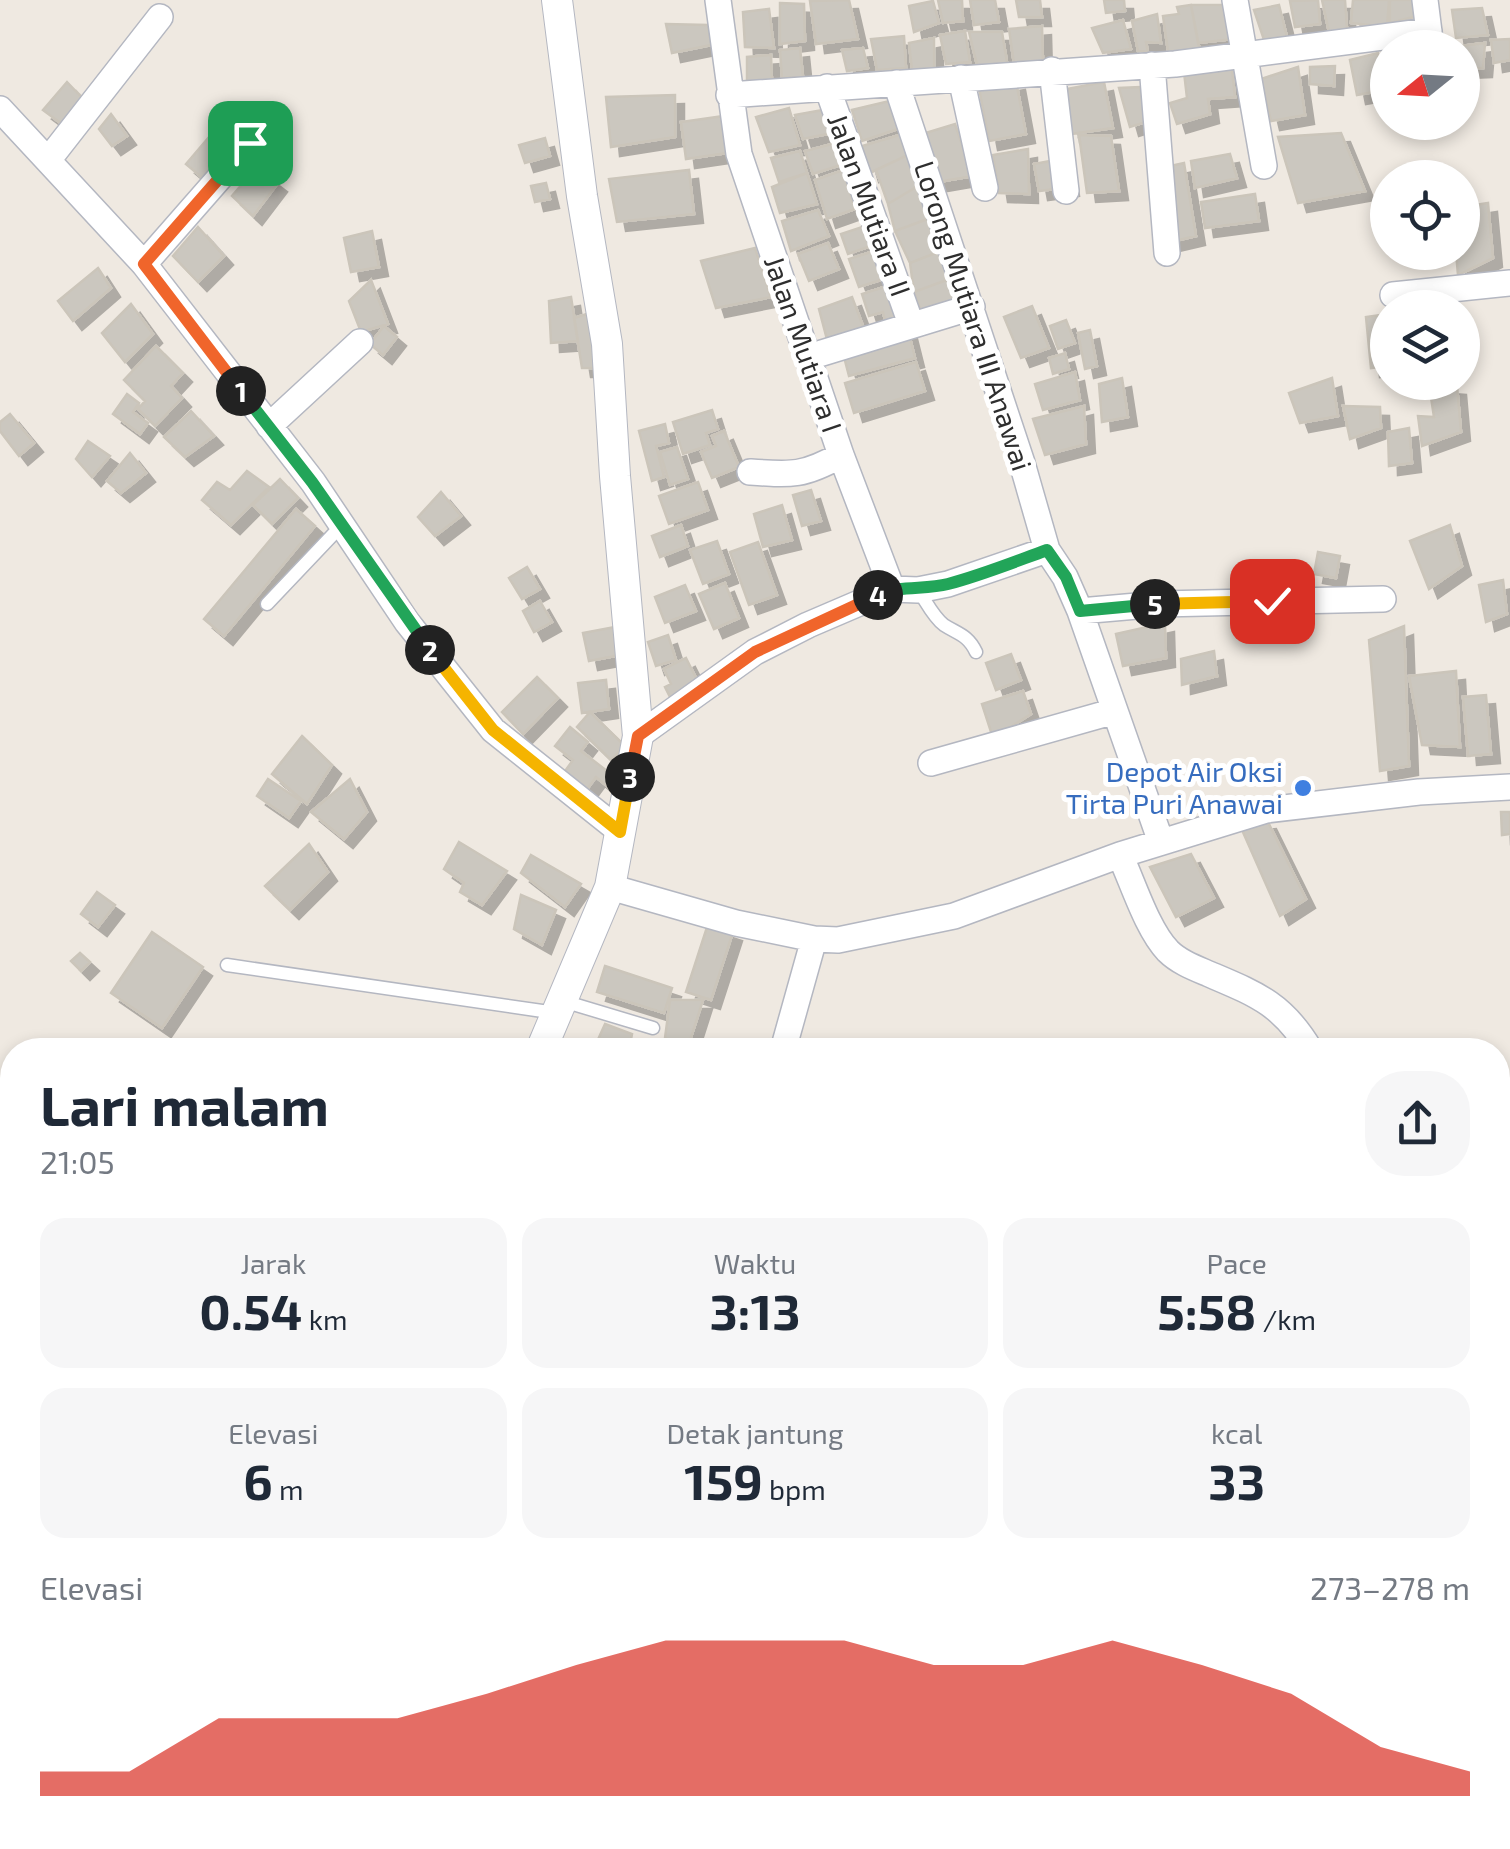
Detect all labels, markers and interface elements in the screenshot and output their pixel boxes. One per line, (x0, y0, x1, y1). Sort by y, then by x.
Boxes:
north arrow (1370, 30, 1480, 140)
map controls (1370, 30, 1480, 400)
pin (208, 101, 293, 186)
street label: Jalan Mutiara II (821, 109, 919, 301)
icon: arrive (223, 116, 278, 171)
street label: Lorong Mutiara III Anawai (908, 157, 1040, 475)
button: locate (1370, 160, 1480, 270)
street label: Jalan Mutiara I (758, 251, 850, 437)
button: layers (1370, 290, 1480, 400)
pin: 1 (216, 366, 266, 416)
text: 1 (235, 374, 247, 408)
pin (1230, 559, 1315, 644)
pin: 4 (853, 570, 903, 620)
icon: check (1245, 574, 1300, 629)
text: 4 (869, 578, 887, 612)
pin: 5 (1130, 579, 1180, 629)
text: 5 (1147, 587, 1163, 621)
pin: 2 (405, 625, 455, 675)
text: 2 (422, 633, 438, 667)
pin: 3 (605, 752, 655, 802)
place label: Depot Air Oksi Tirta Puri Anawai (1066, 754, 1283, 820)
text: 3 (622, 760, 638, 794)
marker: Depot Air Oksi Tirta Puri Anawai (1292, 777, 1314, 799)
text: Lari malam (40, 1071, 329, 1137)
button: share (1365, 1071, 1470, 1176)
text: 21:05 (40, 1142, 115, 1180)
text: Jarak (240, 1246, 306, 1280)
text: Waktu (714, 1246, 796, 1280)
text: Pace (1207, 1246, 1267, 1280)
text: 0.54 (199, 1280, 302, 1340)
text: 3:13 (709, 1280, 801, 1340)
text: 5:58 (1157, 1280, 1257, 1340)
text: km (302, 1302, 347, 1336)
text: /km (1257, 1302, 1316, 1336)
text: Elevasi (228, 1416, 318, 1450)
text: Detak jantung (666, 1416, 844, 1450)
text: kcal (1211, 1416, 1262, 1450)
text: 6 (243, 1450, 273, 1510)
text: 159 (684, 1450, 763, 1510)
text: 33 (1208, 1450, 1265, 1510)
text: m (273, 1472, 303, 1506)
text: bpm (763, 1472, 826, 1506)
text: Elevasi (40, 1568, 143, 1606)
text: 273–278 m (1310, 1568, 1470, 1606)

